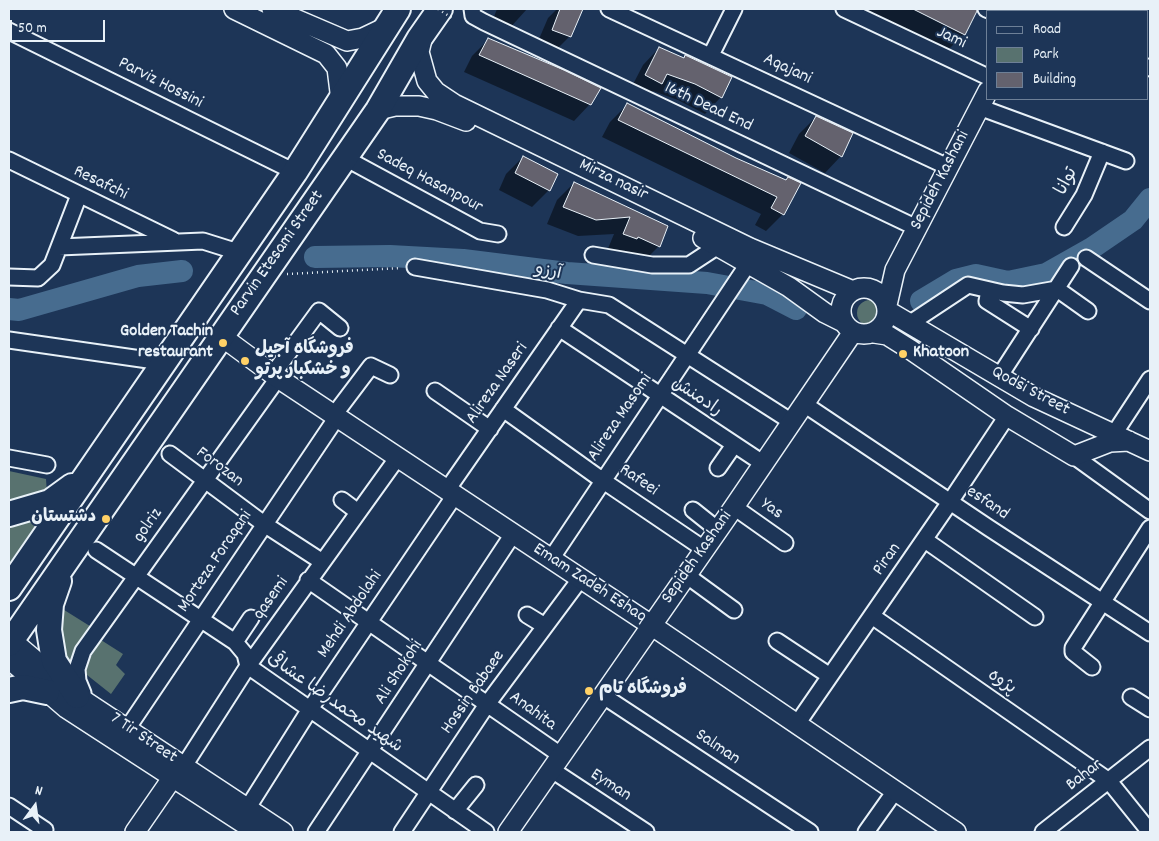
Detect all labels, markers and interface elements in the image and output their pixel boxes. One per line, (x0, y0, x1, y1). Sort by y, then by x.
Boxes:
scale bar (12, 10, 108, 42)
legend (986, 10, 1149, 100)
text: 50 m (18, 18, 47, 40)
text: Road (1033, 19, 1061, 41)
street label: Jami (933, 23, 969, 55)
text: Park (1033, 44, 1059, 66)
street label: Aqajani (759, 49, 815, 91)
street label: Parviz Hossini (114, 53, 206, 115)
text: Building (1033, 69, 1076, 91)
street label: 16th Dead End (660, 78, 756, 138)
street label: Sepideh Kashani (907, 128, 975, 234)
street label: Sadeq Hasanpour (372, 145, 486, 219)
street label: Mirza nasir (575, 155, 651, 207)
street label: Resafchi (69, 162, 131, 206)
street label: توانا (1052, 165, 1084, 199)
street label: Parvin Etesami Street (226, 187, 330, 321)
street label: آرزو (533, 260, 563, 286)
place label: Golden Tachin restaurant (120, 322, 213, 364)
marker: Golden Tachin restaurant (217, 337, 229, 349)
street label: Alireza Naseri (462, 339, 534, 429)
place label: فروشگاه آجیل و خشکبار پرتو (255, 340, 354, 382)
place label: Khatoon (913, 343, 969, 365)
marker: Khatoon (897, 348, 909, 360)
marker: فروشگاه آجیل و خشکبار پرتو (239, 355, 251, 367)
street label: Qodsi Street (987, 362, 1073, 422)
street label: Alireza Masomi (584, 370, 658, 466)
street label: رادمنش (667, 374, 725, 422)
street label: Forozan (191, 443, 247, 493)
street label: Rafeei (614, 460, 662, 502)
street label: esfand (961, 482, 1013, 526)
street label: Yas (756, 495, 786, 525)
street label: golriz (130, 505, 168, 547)
street label: Morteza Foraqani (174, 507, 258, 617)
street label: Sepideh Kashani (658, 507, 738, 609)
place label: دشتستان (31, 508, 96, 530)
marker: دشتستان (100, 513, 112, 525)
street label: Emam Zadeh Eshaq (528, 539, 650, 629)
street label: Piran (869, 540, 907, 580)
street label: Mehdi Abdolahi (314, 567, 388, 663)
street label: qasemi (249, 573, 295, 625)
street label: Ali Shokohi (371, 637, 429, 709)
street label: Hossin Babaee (437, 647, 511, 739)
street label: شهید محمدرضا عشاقی (262, 649, 406, 759)
street label: پژوه (982, 666, 1020, 700)
place label: فروشگاه تام (599, 680, 687, 702)
marker: فروشگاه تام (583, 685, 595, 697)
street label: Anahita (504, 688, 560, 736)
street label: 7 Tir Street (105, 709, 181, 769)
street label: Salman (690, 725, 744, 771)
street label: Bahar (1062, 755, 1108, 797)
street label: Eyman (585, 765, 635, 807)
north arrow (10, 781, 60, 831)
text: N (33, 781, 44, 802)

